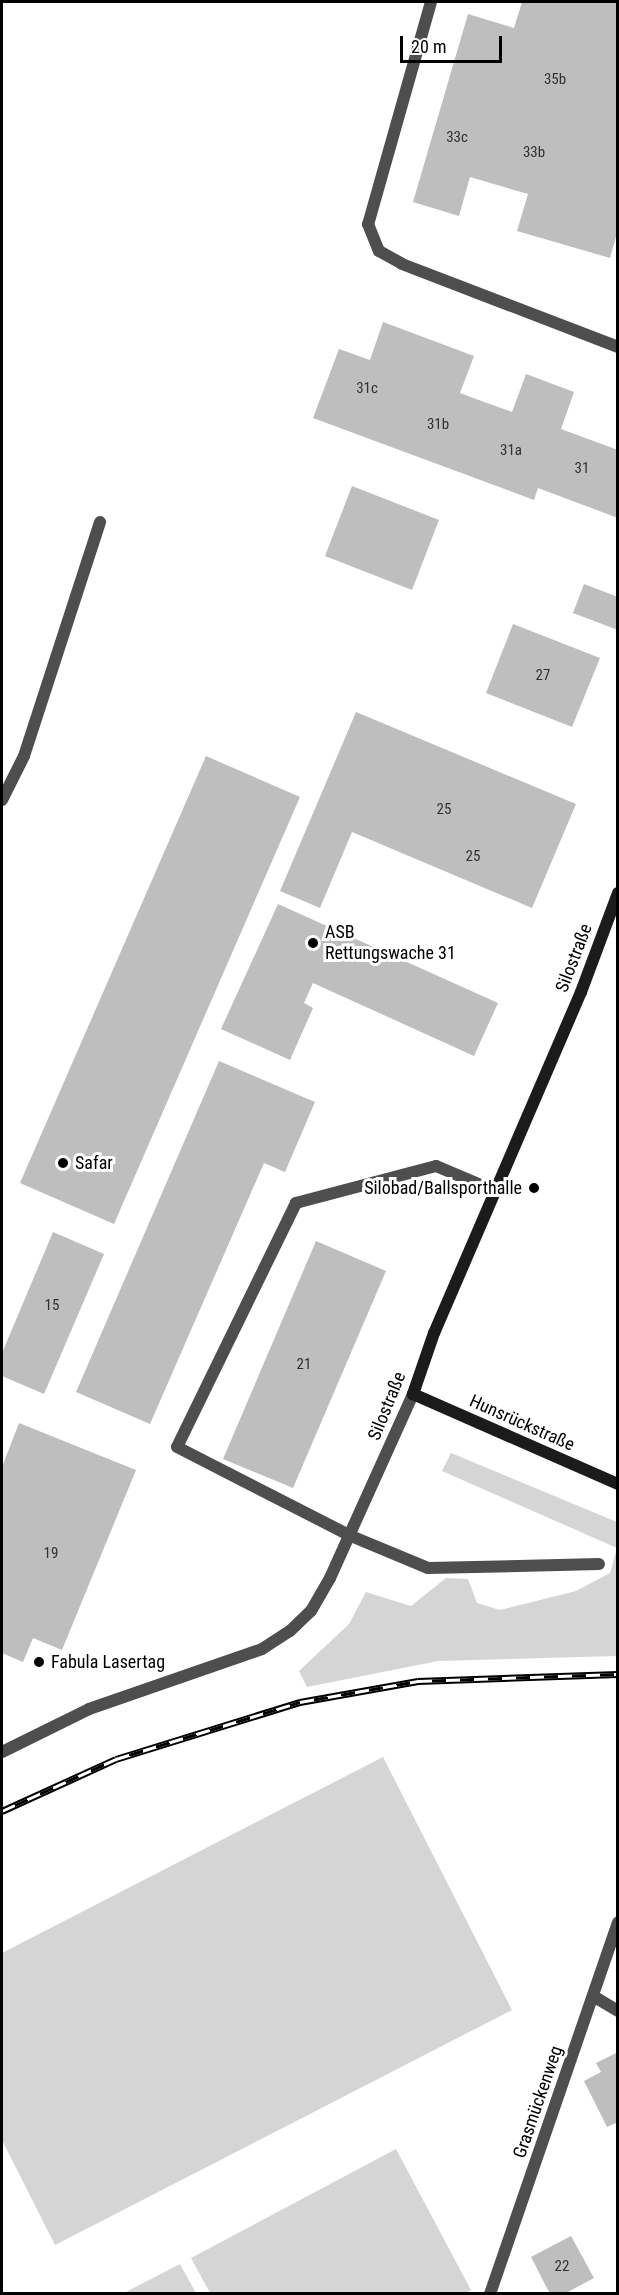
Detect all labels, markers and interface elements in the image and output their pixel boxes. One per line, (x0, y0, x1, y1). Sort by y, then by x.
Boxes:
scale bar (403, 24, 505, 62)
text: 20 m (411, 36, 446, 57)
house number: 35b (544, 71, 566, 89)
house number: 33c (446, 129, 468, 147)
house number: 33b (523, 144, 545, 162)
house number: 31c (356, 380, 378, 398)
house number: 31b (427, 416, 449, 434)
house number: 31a (500, 442, 522, 460)
house number: 31 (575, 460, 589, 478)
house number: 27 (536, 667, 550, 685)
house number: 25 (437, 801, 451, 819)
house number: 25 (466, 848, 480, 866)
street label: Silostraße (551, 921, 597, 995)
place label: ASB Rettungswache 31 (325, 922, 456, 964)
marker: ASB Rettungswache 31 (306, 936, 320, 950)
place label: Safar (75, 1152, 113, 1174)
marker: Safar (56, 1156, 70, 1170)
place label: Silobad/Ballsporthalle (364, 1177, 522, 1199)
marker: Silobad/Ballsporthalle (527, 1181, 541, 1195)
house number: 15 (45, 1297, 59, 1315)
house number: 21 (297, 1356, 311, 1374)
street label: Silostraße (364, 1369, 410, 1443)
street label: Hunsrückstraße (466, 1390, 578, 1456)
house number: 19 (44, 1545, 58, 1563)
place label: Fabula Lasertag (51, 1651, 165, 1673)
marker: Fabula Lasertag (32, 1655, 46, 1669)
street label: Grasmückenweg (509, 2043, 567, 2161)
house number: 22 (555, 2258, 569, 2276)

